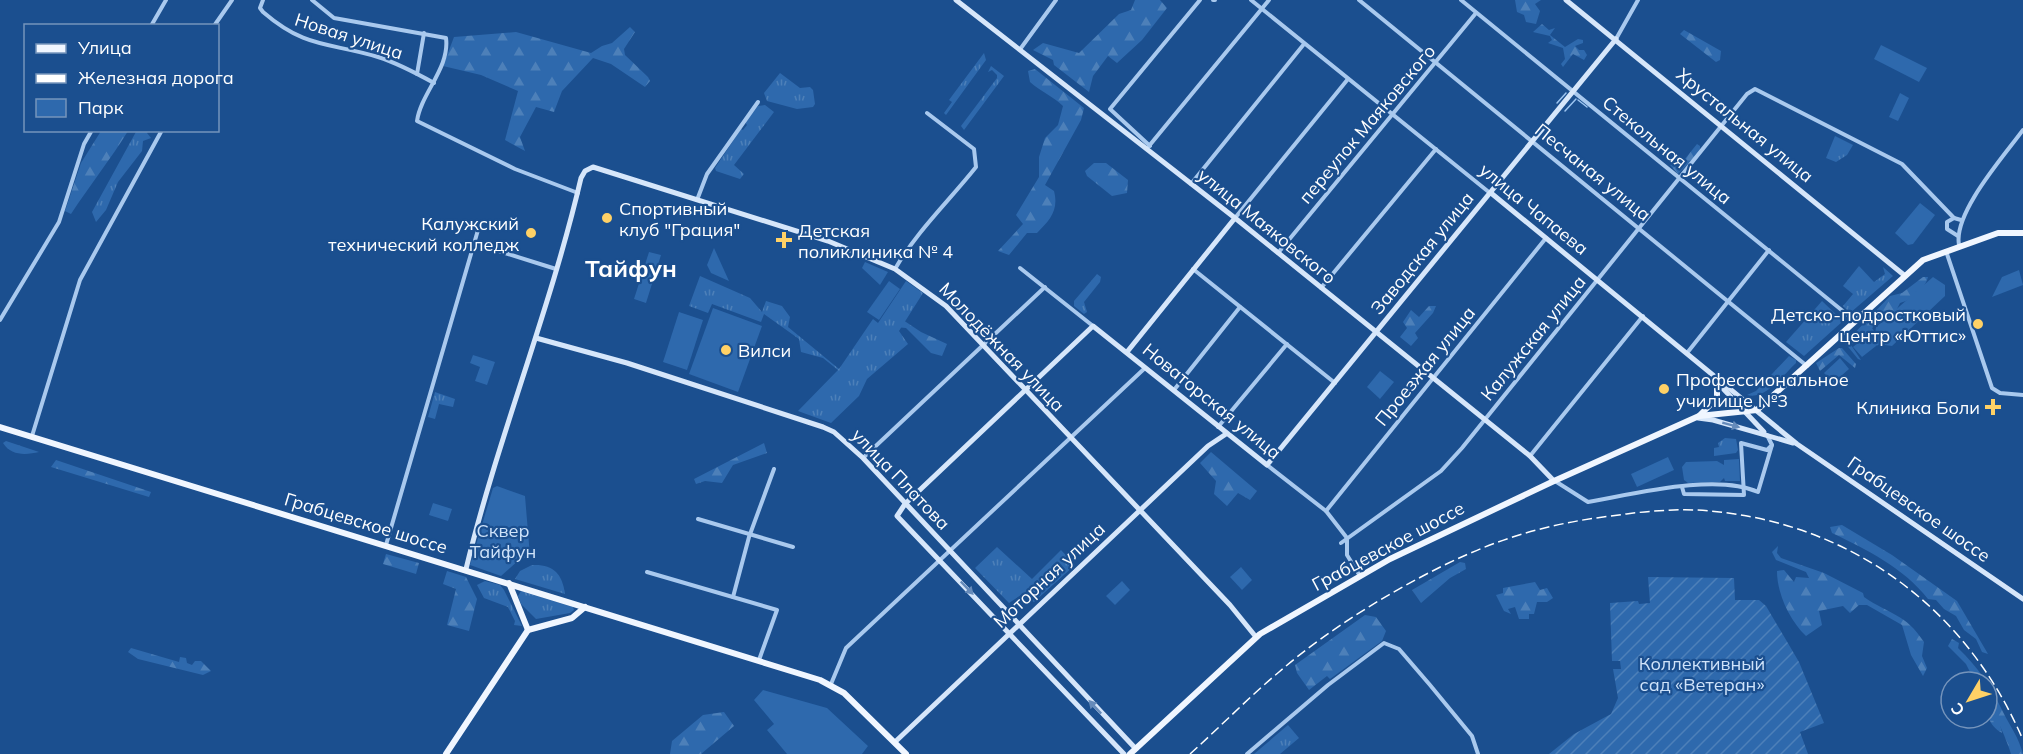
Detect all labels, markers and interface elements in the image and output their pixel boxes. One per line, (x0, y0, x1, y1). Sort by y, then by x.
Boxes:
street label: Новая улица (292, 8, 406, 64)
legend (24, 24, 219, 132)
text: Улица (77, 36, 132, 59)
street label: переулок Маяковского (1294, 40, 1440, 208)
street label: Хрустальная улица (1672, 63, 1818, 187)
text: Железная дорога (78, 66, 234, 89)
street label: Стекольная улица (1598, 91, 1736, 209)
text: Парк (78, 96, 124, 119)
street label: Песчаная улица (1530, 118, 1656, 226)
street label: улица Чапаева (1475, 158, 1593, 260)
street label: улица Маяковского (1193, 163, 1341, 289)
street label: Заводская улица (1366, 187, 1478, 319)
place label: Спортивный клуб "Грация" (619, 197, 740, 241)
marker: Спортивный клуб "Грация" (600, 211, 614, 225)
place label: Калужский технический колледж (328, 212, 519, 256)
place label: Детская поликлиника № 4 (798, 219, 953, 263)
marker: Калужский технический колледж (524, 226, 538, 240)
marker: Детская поликлиника № 4 (775, 231, 793, 249)
district label: Тайфун (585, 253, 677, 283)
street label: Калужская улица (1475, 271, 1591, 405)
street label: Молодёжная улица (934, 278, 1070, 416)
street label: Проезжая улица (1370, 302, 1480, 430)
place label: Детско-подростковый центр «Юттис» (1771, 303, 1966, 347)
marker: Детско-подростковый центр «Юттис» (1971, 317, 1985, 331)
street label: Новаторская улица (1138, 338, 1286, 464)
place label: Вилси (738, 339, 791, 362)
marker: Вилси (719, 343, 733, 357)
place label: Профессиональное училище №3 (1676, 368, 1849, 412)
marker: Профессиональное училище №3 (1657, 382, 1671, 396)
place label: Клиника Боли (1856, 396, 1980, 419)
marker: Клиника Боли (1984, 398, 2002, 416)
one-way arrow (1722, 421, 1740, 430)
street label: улица Платова (847, 423, 955, 535)
street label: Грабцевское шоссе (1843, 451, 1995, 567)
street label: Грабцевское шоссе (282, 487, 450, 559)
street label: Грабцевское шоссе (1308, 496, 1468, 596)
street label: Моторная улица (988, 517, 1110, 633)
park label: Сквер Тайфун (470, 519, 536, 563)
one-way arrow (960, 581, 974, 596)
park label: Коллективный сад «Ветеран» (1639, 652, 1765, 696)
north arrow (1939, 670, 1999, 730)
text: С (1946, 699, 1969, 720)
one-way arrow (1089, 700, 1103, 714)

